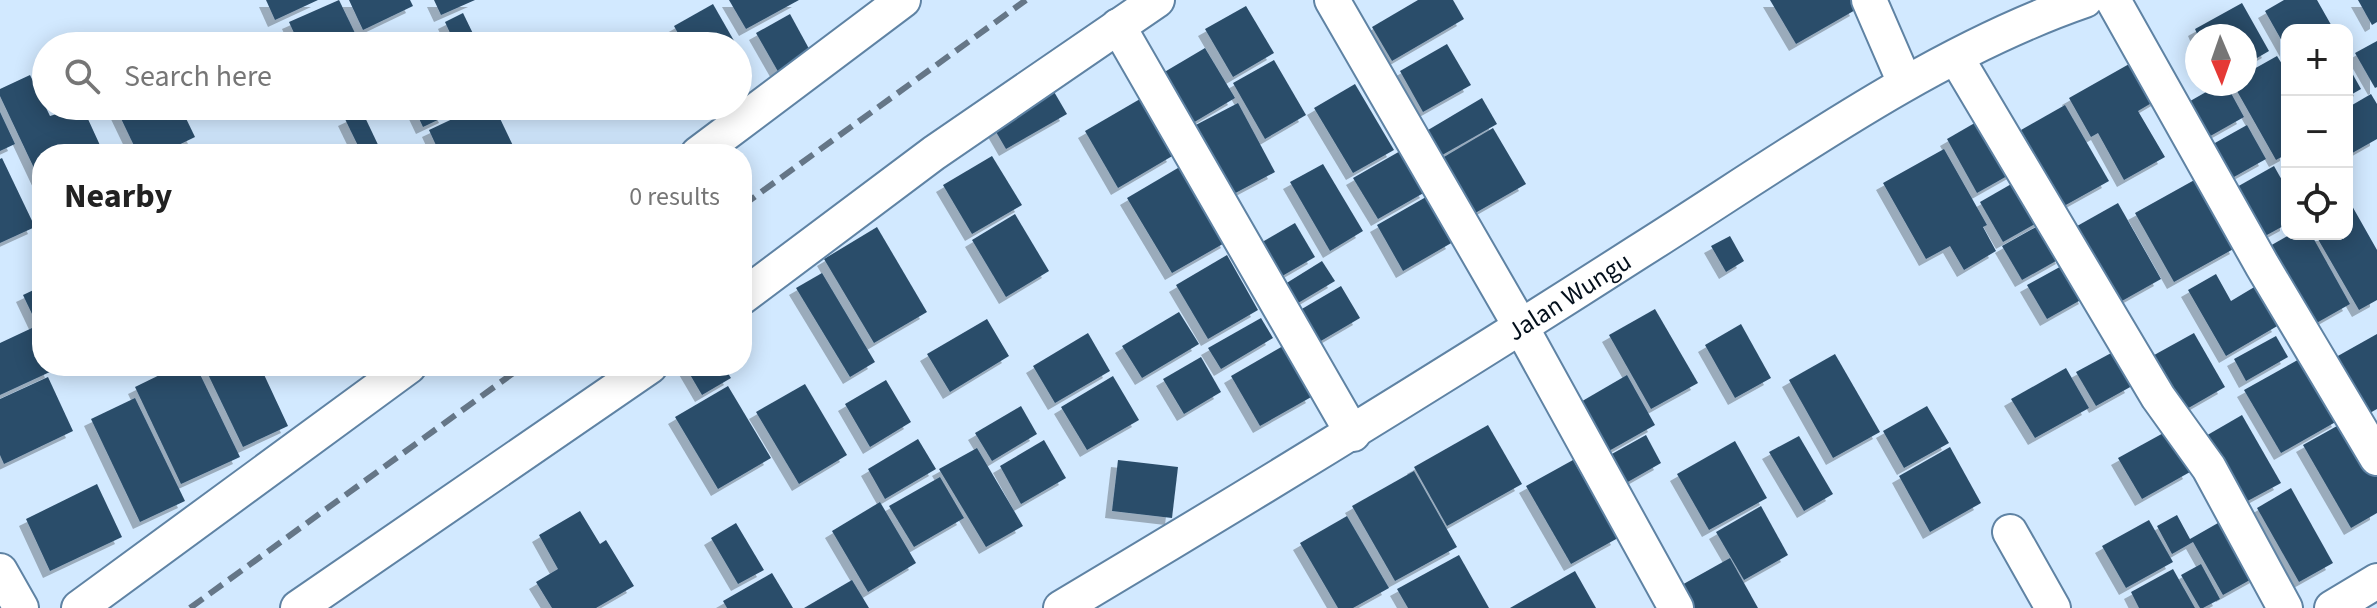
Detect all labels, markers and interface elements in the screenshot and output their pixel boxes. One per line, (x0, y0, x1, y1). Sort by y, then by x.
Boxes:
north arrow (2185, 24, 2257, 96)
map controls (2281, 24, 2353, 240)
button: + (2281, 24, 2353, 96)
search box (32, 32, 752, 120)
icon: search (60, 54, 104, 98)
text: Search here (124, 55, 272, 98)
button: − (2281, 96, 2353, 168)
button: locate (2281, 168, 2353, 240)
text: Nearby (64, 172, 172, 221)
text: 0 results (629, 178, 720, 215)
street label: Jalan Wungu (1499, 243, 1638, 349)

